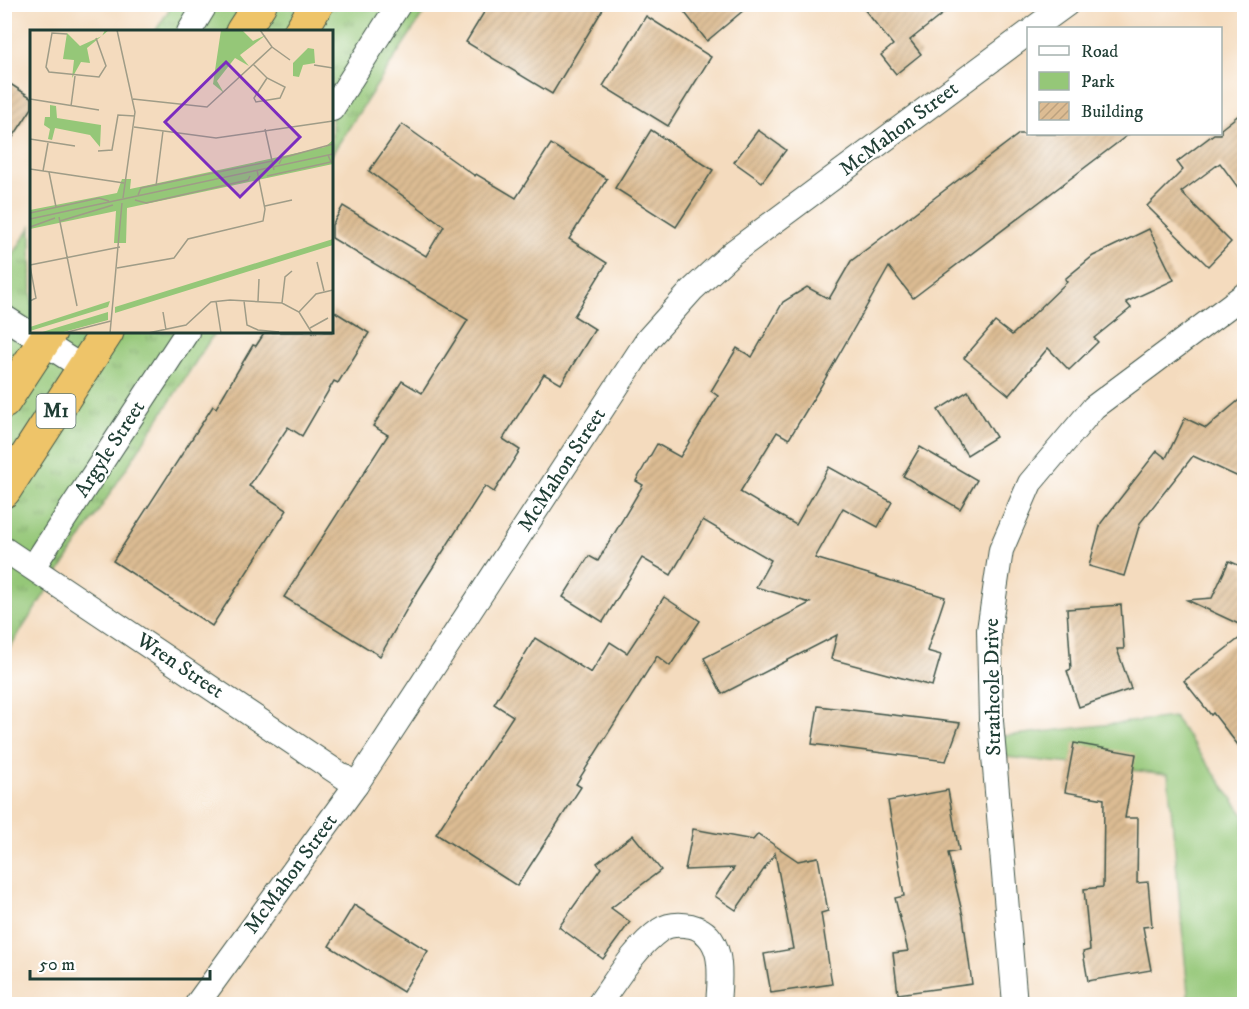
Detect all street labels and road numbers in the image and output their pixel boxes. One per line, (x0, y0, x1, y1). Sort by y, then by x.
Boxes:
street label: McMahon Street (834, 76, 964, 182)
road number: M1 (36, 394, 76, 428)
street label: Argyle Street (69, 395, 151, 502)
street label: McMahon Street (512, 403, 612, 537)
street label: Strathcole Drive (979, 618, 1007, 756)
street label: Wren Street (131, 627, 229, 705)
street label: McMahon Street (239, 809, 344, 939)

